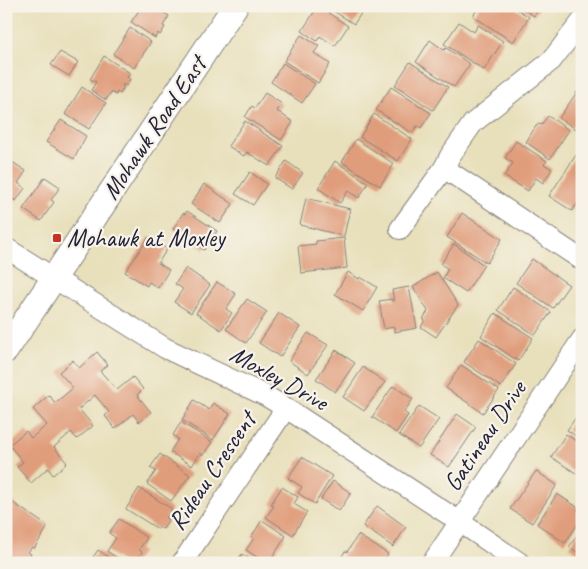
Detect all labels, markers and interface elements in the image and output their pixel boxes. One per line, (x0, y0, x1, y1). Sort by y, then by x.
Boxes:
street label: Mohawk Road East (94, 47, 216, 206)
place label: Mohawk at Moxley (67, 222, 227, 254)
marker: Mohawk at Moxley (51, 232, 63, 244)
street label: Moxley Drive (224, 338, 335, 419)
street label: Gatineau Drive (436, 373, 535, 497)
street label: Rideau Crescent (161, 403, 265, 536)

